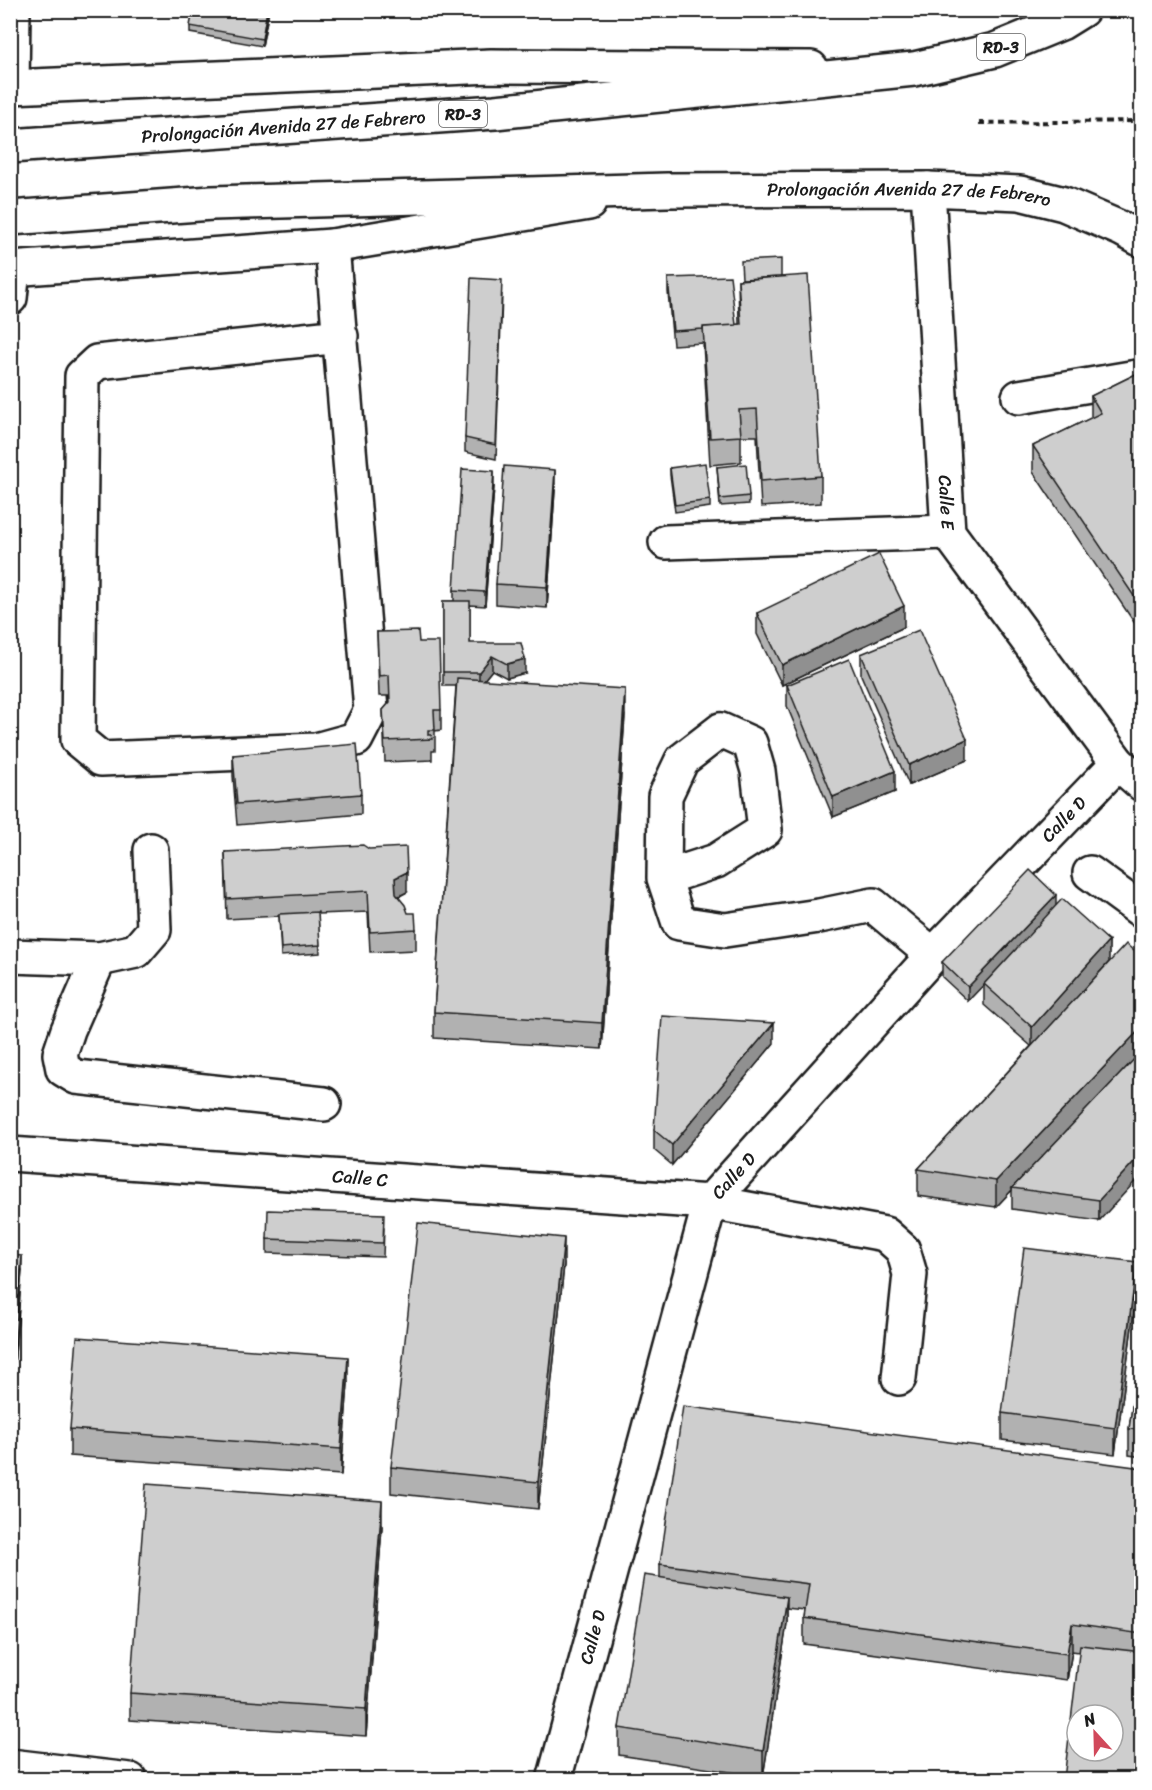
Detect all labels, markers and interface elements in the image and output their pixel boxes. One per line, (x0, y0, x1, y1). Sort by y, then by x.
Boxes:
road number: RD-3 (977, 34, 1025, 60)
street label: Prolongación Avenida 27 de Febrero (140, 101, 426, 153)
road number: RD-3 (439, 101, 487, 127)
street label: Prolongación Avenida 27 de Febrero (767, 173, 1054, 216)
street label: Calle E (929, 474, 964, 532)
street label: Calle D (1033, 788, 1095, 850)
street label: Calle D (703, 1144, 764, 1207)
street label: Calle C (331, 1160, 389, 1196)
street label: Calle D (570, 1606, 615, 1668)
north arrow (1065, 1703, 1125, 1763)
text: N (1078, 1704, 1101, 1735)

